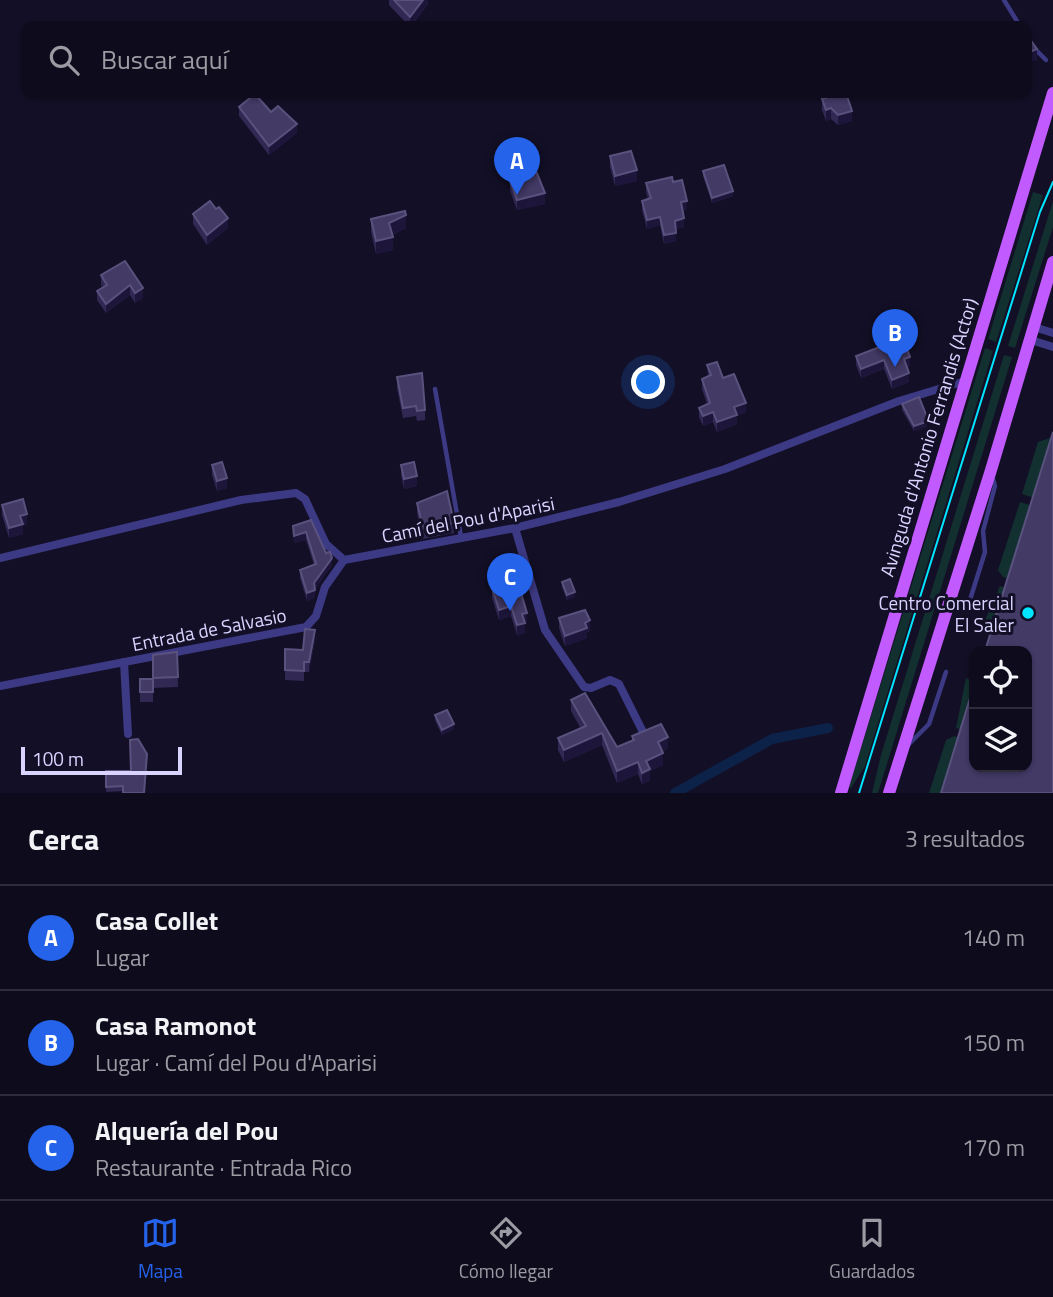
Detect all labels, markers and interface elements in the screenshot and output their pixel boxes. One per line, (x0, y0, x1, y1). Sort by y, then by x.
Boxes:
search box (21, 21, 1032, 98)
text: Buscar aquí (101, 40, 228, 79)
icon: search (45, 41, 83, 79)
pin: A (494, 137, 540, 195)
street label: Avinguda d'Antonio Ferrandis (Actor) (872, 294, 984, 580)
pin: B (872, 309, 918, 367)
your location (631, 365, 665, 399)
street label: Camí del Pou d'Aparisi (379, 488, 557, 550)
pin: C (487, 553, 533, 611)
place label: Centro Comercial El Saler (878, 588, 1014, 639)
street label: Entrada de Salvasio (129, 600, 289, 658)
marker: Centro Comercial El Saler (1020, 605, 1036, 621)
map controls (969, 646, 1032, 772)
button: locate (969, 646, 1032, 709)
button: layers (969, 709, 1032, 772)
scale bar (21, 744, 182, 776)
text: 100 m (32, 744, 84, 773)
text: Cerca (28, 816, 99, 862)
text: 3 resultados (905, 821, 1025, 856)
text: Casa Collet (95, 901, 218, 940)
text: A (44, 920, 58, 955)
text: 140 m (962, 920, 1025, 955)
text: Lugar (95, 940, 149, 975)
text: Casa Ramonot (95, 1006, 256, 1045)
text: B (44, 1025, 58, 1060)
text: 150 m (962, 1025, 1025, 1060)
text: Lugar · Camí del Pou d'Aparisi (95, 1045, 377, 1080)
text: Alquería del Pou (95, 1111, 279, 1150)
text: C (45, 1130, 57, 1165)
text: 170 m (962, 1130, 1025, 1165)
text: Restaurante · Entrada Rico (95, 1150, 352, 1185)
tab: Mapa (138, 1214, 183, 1285)
tab: Cómo llegar (459, 1214, 553, 1285)
tab: Guardados (829, 1214, 915, 1285)

